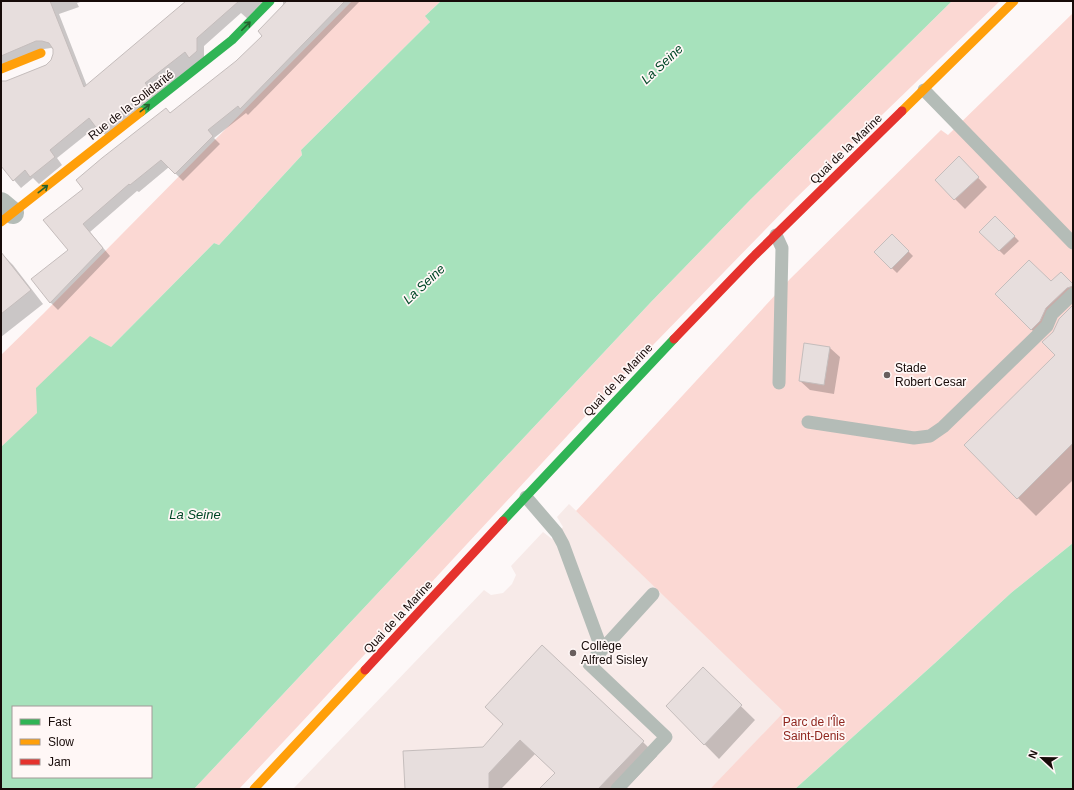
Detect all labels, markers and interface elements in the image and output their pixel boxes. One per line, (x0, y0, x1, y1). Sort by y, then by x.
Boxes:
one-way arrow (241, 21, 251, 31)
water label: La Seine (638, 41, 686, 87)
street label: Rue de la Solidarité (85, 67, 177, 143)
one-way arrow (140, 104, 151, 113)
street label: Quai de la Marine (807, 111, 885, 187)
one-way arrow (38, 185, 49, 193)
water label: La Seine (400, 261, 448, 307)
street label: Quai de la Marine (581, 340, 656, 419)
place label: Stade Robert Cesar (895, 361, 966, 389)
marker: Stade Robert Cesar (882, 370, 892, 380)
water label: La Seine (169, 507, 221, 522)
street label: Quai de la Marine (361, 577, 436, 656)
place label: Collège Alfred Sisley (581, 639, 648, 667)
marker: Collège Alfred Sisley (568, 648, 578, 658)
legend (12, 706, 152, 778)
park label: Parc de l'Île Saint-Denis (783, 714, 845, 743)
text: Fast (48, 715, 72, 729)
text: Slow (48, 735, 74, 749)
north arrow (1022, 738, 1062, 778)
text: N (1026, 748, 1040, 760)
text: Jam (48, 755, 71, 769)

